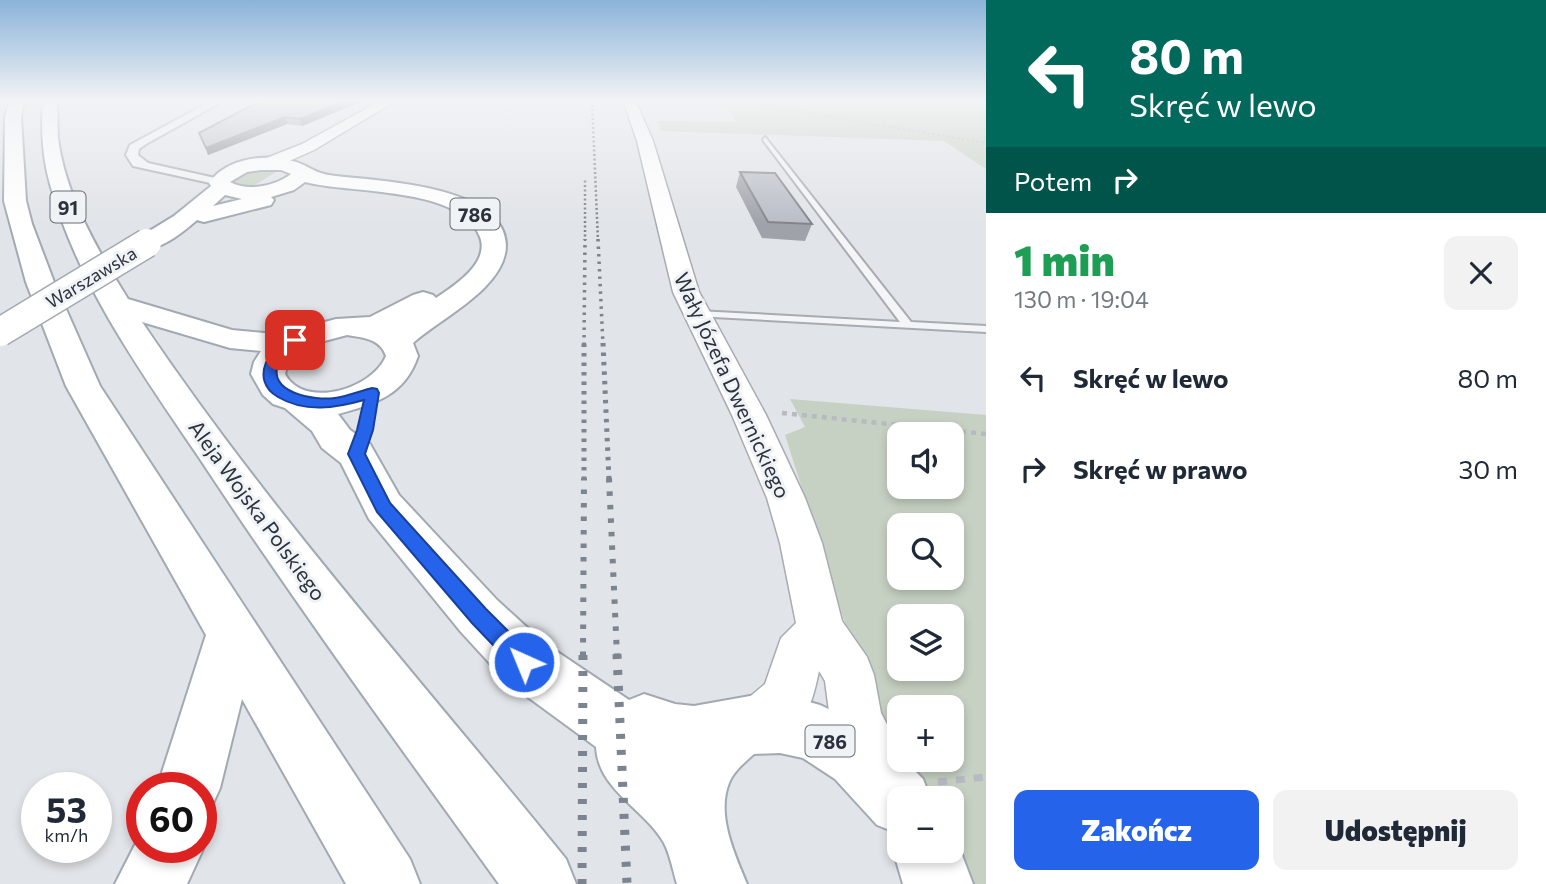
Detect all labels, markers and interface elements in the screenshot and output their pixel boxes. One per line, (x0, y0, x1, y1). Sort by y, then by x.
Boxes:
text: 80 m (1129, 24, 1244, 84)
icon: left (1014, 28, 1105, 119)
text: Skręć w lewo (1129, 84, 1317, 124)
icon: right (1106, 161, 1144, 199)
text: Potem (1014, 165, 1092, 196)
road number: 91 (50, 192, 86, 223)
road number: 786 (450, 198, 500, 230)
text: 1 min (1014, 233, 1115, 285)
button: close (1444, 236, 1518, 310)
street label: Warszawska (42, 241, 140, 313)
street label: Wały Józefa Dwernickiego (670, 268, 796, 502)
text: 130 m · 19:04 (1014, 285, 1149, 313)
pin (265, 310, 325, 370)
icon: arrive (276, 321, 314, 359)
icon: left (1014, 359, 1052, 397)
text: Skręć w lewo (1073, 362, 1229, 393)
text: 80 m (1458, 362, 1518, 393)
street label: Aleja Wojska Polskiego (184, 415, 332, 605)
map controls (887, 422, 964, 863)
button: sound (887, 422, 964, 499)
icon: right (1014, 450, 1052, 488)
text: Skręć w prawo (1073, 453, 1248, 484)
text: 30 m (1459, 453, 1518, 484)
button: search (887, 513, 964, 590)
button: layers (887, 604, 964, 681)
position arrow (487, 625, 561, 699)
button: + (887, 695, 964, 772)
road number: 786 (806, 726, 854, 756)
speed limit sign: 60 (126, 772, 217, 863)
button: − (887, 786, 964, 863)
text: 53 (46, 787, 87, 830)
button: Zakończ (1014, 790, 1259, 870)
button: Udostępnij (1273, 790, 1518, 870)
text: km/h (45, 824, 88, 846)

